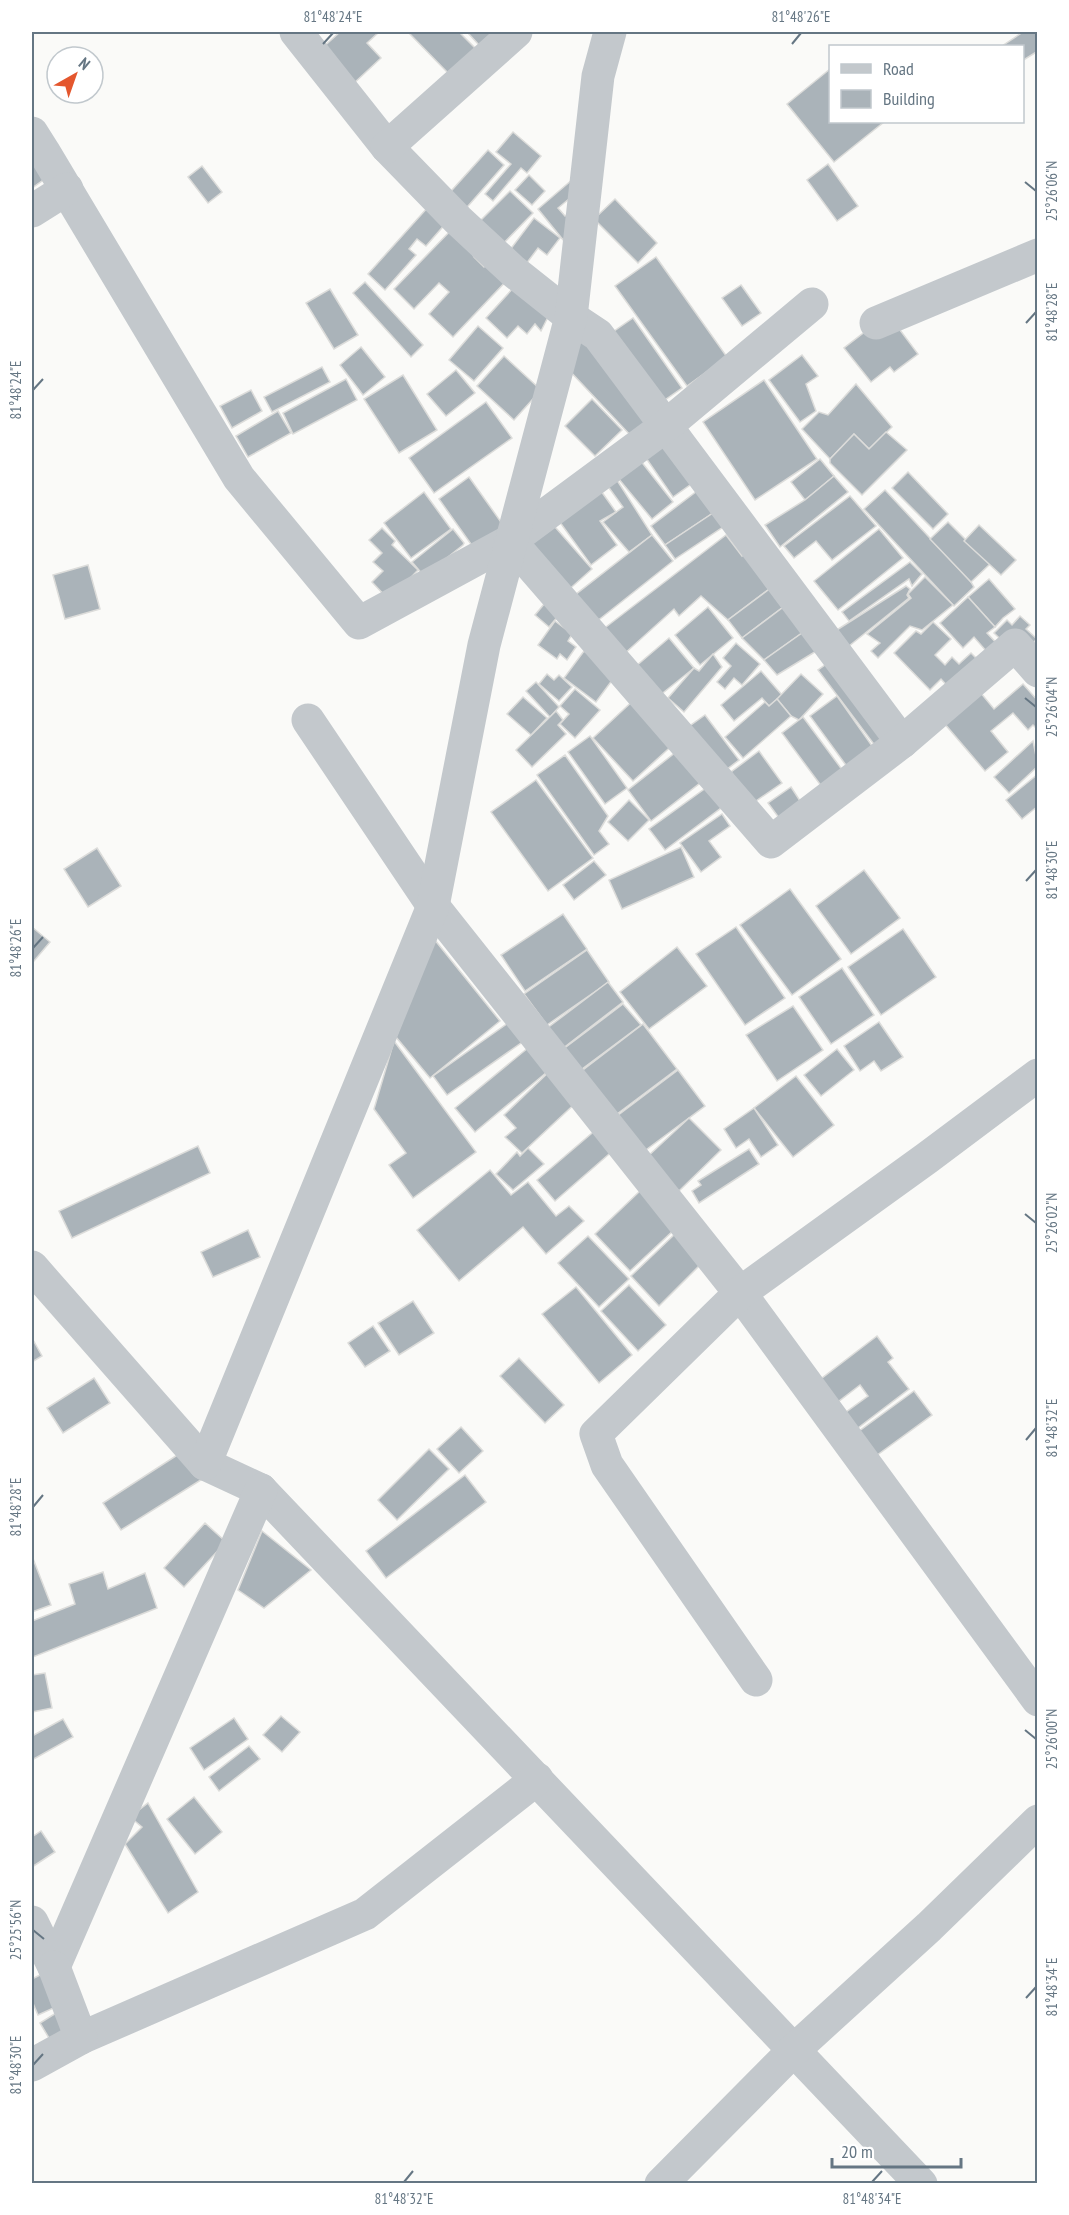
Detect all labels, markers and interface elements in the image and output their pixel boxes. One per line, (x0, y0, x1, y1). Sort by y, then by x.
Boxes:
text: 81°48'24"E (303, 7, 363, 26)
text: 81°48'26"E (771, 7, 831, 26)
north arrow (45, 45, 105, 105)
legend (829, 45, 1024, 123)
text: N (75, 53, 94, 74)
text: Road (883, 57, 914, 80)
text: Building (883, 87, 935, 110)
text: 25°26'06"N (1042, 161, 1061, 221)
text: 81°48'28"E (1042, 282, 1061, 342)
text: 81°48'24"E (6, 360, 25, 420)
text: 25°26'04"N (1042, 677, 1061, 737)
text: 81°48'30"E (1042, 840, 1061, 900)
text: 81°48'26"E (6, 918, 25, 978)
text: 25°26'02"N (1042, 1193, 1061, 1253)
text: 81°48'32"E (1042, 1398, 1061, 1458)
text: 81°48'28"E (6, 1477, 25, 1537)
text: 25°26'00"N (1042, 1709, 1061, 1769)
text: 25°25'56"N (6, 1900, 25, 1960)
text: 81°48'34"E (1042, 1957, 1061, 2017)
text: 81°48'30"E (6, 2035, 25, 2095)
scale bar (832, 2131, 961, 2169)
text: 20 m (841, 2140, 873, 2163)
text: 81°48'32"E (374, 2189, 434, 2208)
text: 81°48'34"E (842, 2189, 902, 2208)

